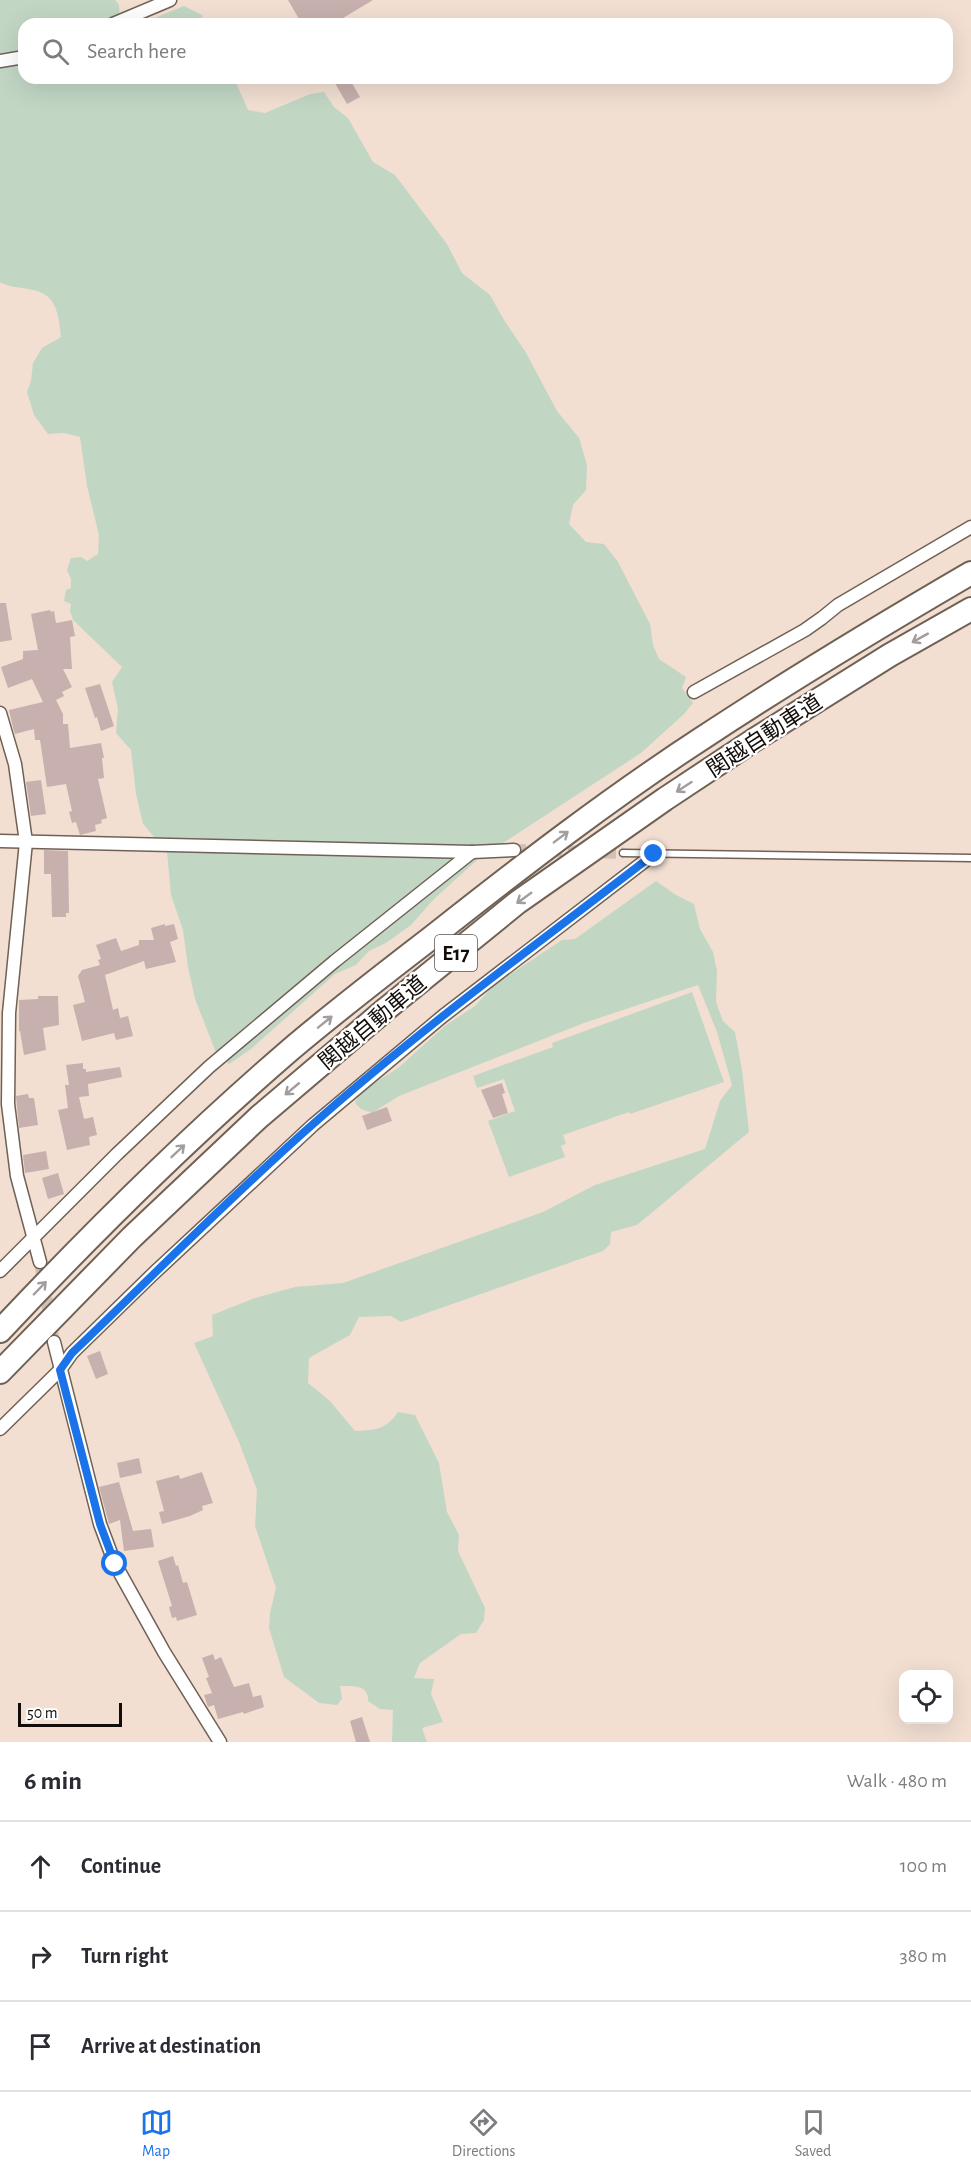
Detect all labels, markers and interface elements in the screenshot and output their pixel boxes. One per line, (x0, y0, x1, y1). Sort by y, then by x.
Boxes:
search box (18, 18, 953, 84)
icon: search (39, 35, 72, 68)
text: Search here (87, 40, 186, 62)
one-way arrow (912, 632, 929, 644)
street label: 関越自動車道 (703, 690, 826, 781)
one-way arrow (676, 781, 693, 793)
one-way arrow (553, 831, 569, 844)
route end (640, 840, 666, 866)
one-way arrow (517, 892, 533, 905)
road number: E17 (435, 935, 477, 971)
street label: 関越自動車道 (314, 971, 430, 1074)
one-way arrow (317, 1016, 333, 1029)
one-way arrow (284, 1082, 300, 1095)
one-way arrow (171, 1144, 186, 1158)
one-way arrow (33, 1281, 47, 1296)
route start (101, 1550, 127, 1576)
map controls (899, 1670, 953, 1724)
button: locate (899, 1670, 953, 1724)
scale bar (18, 1700, 122, 1728)
text: 50 m (27, 1705, 58, 1721)
text: 6 min (24, 1768, 82, 1794)
text: Walk · 480 m (847, 1771, 947, 1791)
icon: ahead (24, 1850, 57, 1883)
text: Continue (81, 1855, 161, 1877)
text: 100 m (900, 1856, 947, 1876)
icon: right (24, 1940, 57, 1973)
text: Turn right (81, 1945, 168, 1967)
text: 380 m (899, 1946, 947, 1966)
icon: arrive (24, 2030, 57, 2063)
text: Arrive at destination (81, 2035, 261, 2057)
tab: Map (140, 2106, 173, 2161)
tab: Directions (452, 2106, 516, 2161)
tab: Saved (795, 2106, 831, 2161)

